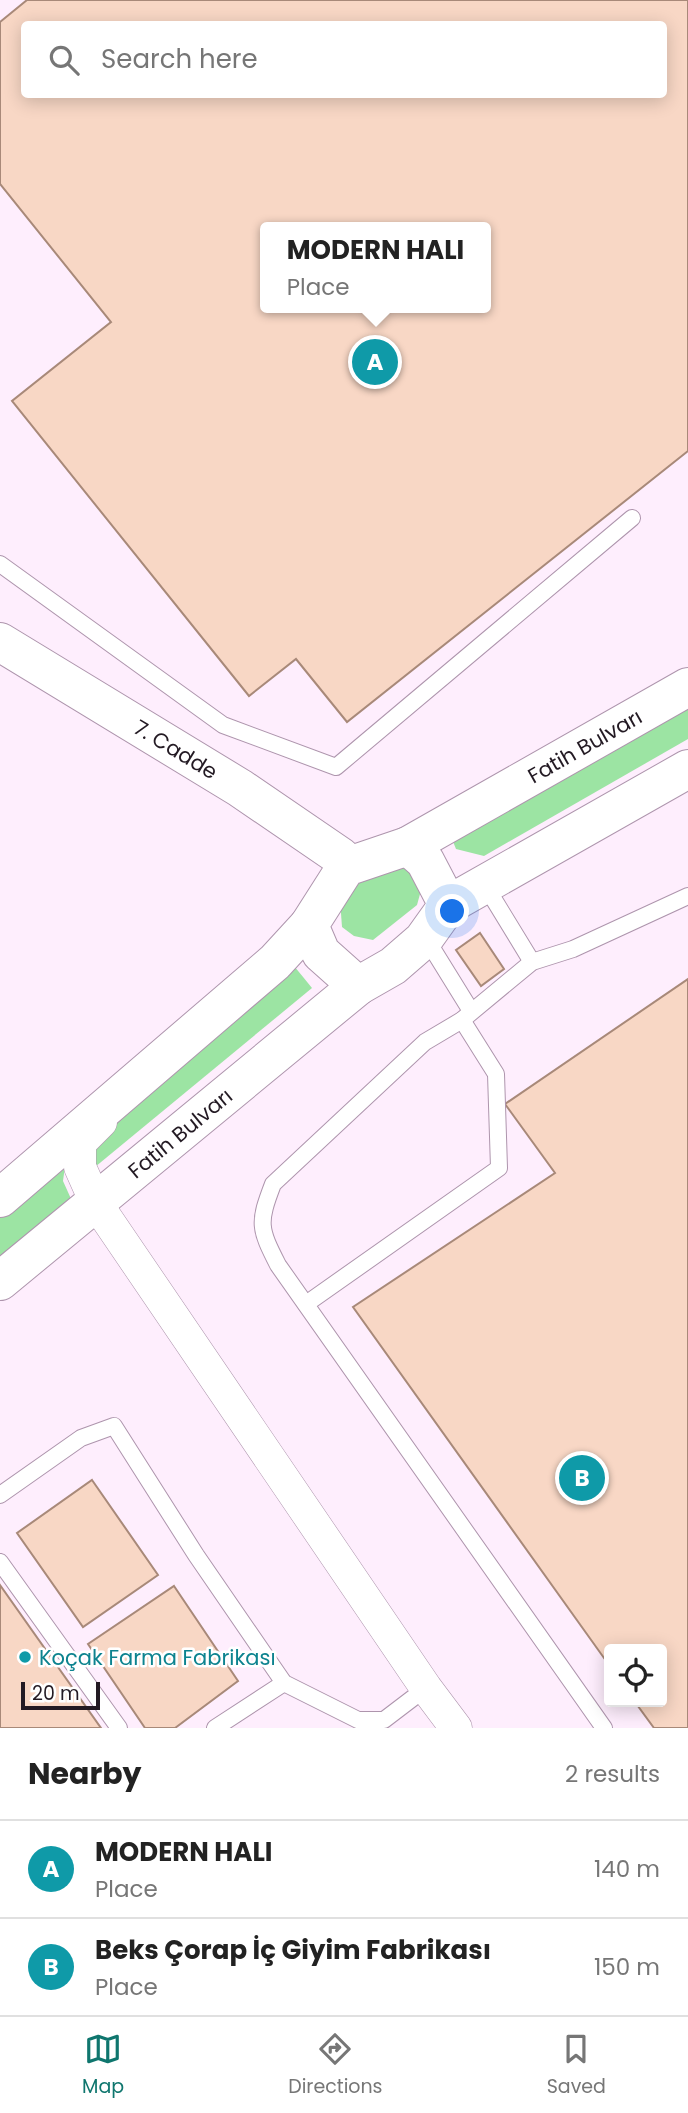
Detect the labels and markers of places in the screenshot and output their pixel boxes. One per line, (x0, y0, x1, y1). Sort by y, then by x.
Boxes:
pin: A (352, 336, 398, 388)
pin: B (559, 1452, 605, 1504)
place label: Koçak Farma Fabrikası (39, 1643, 276, 1672)
marker: Koçak Farma Fabrikası (17, 1649, 33, 1665)

